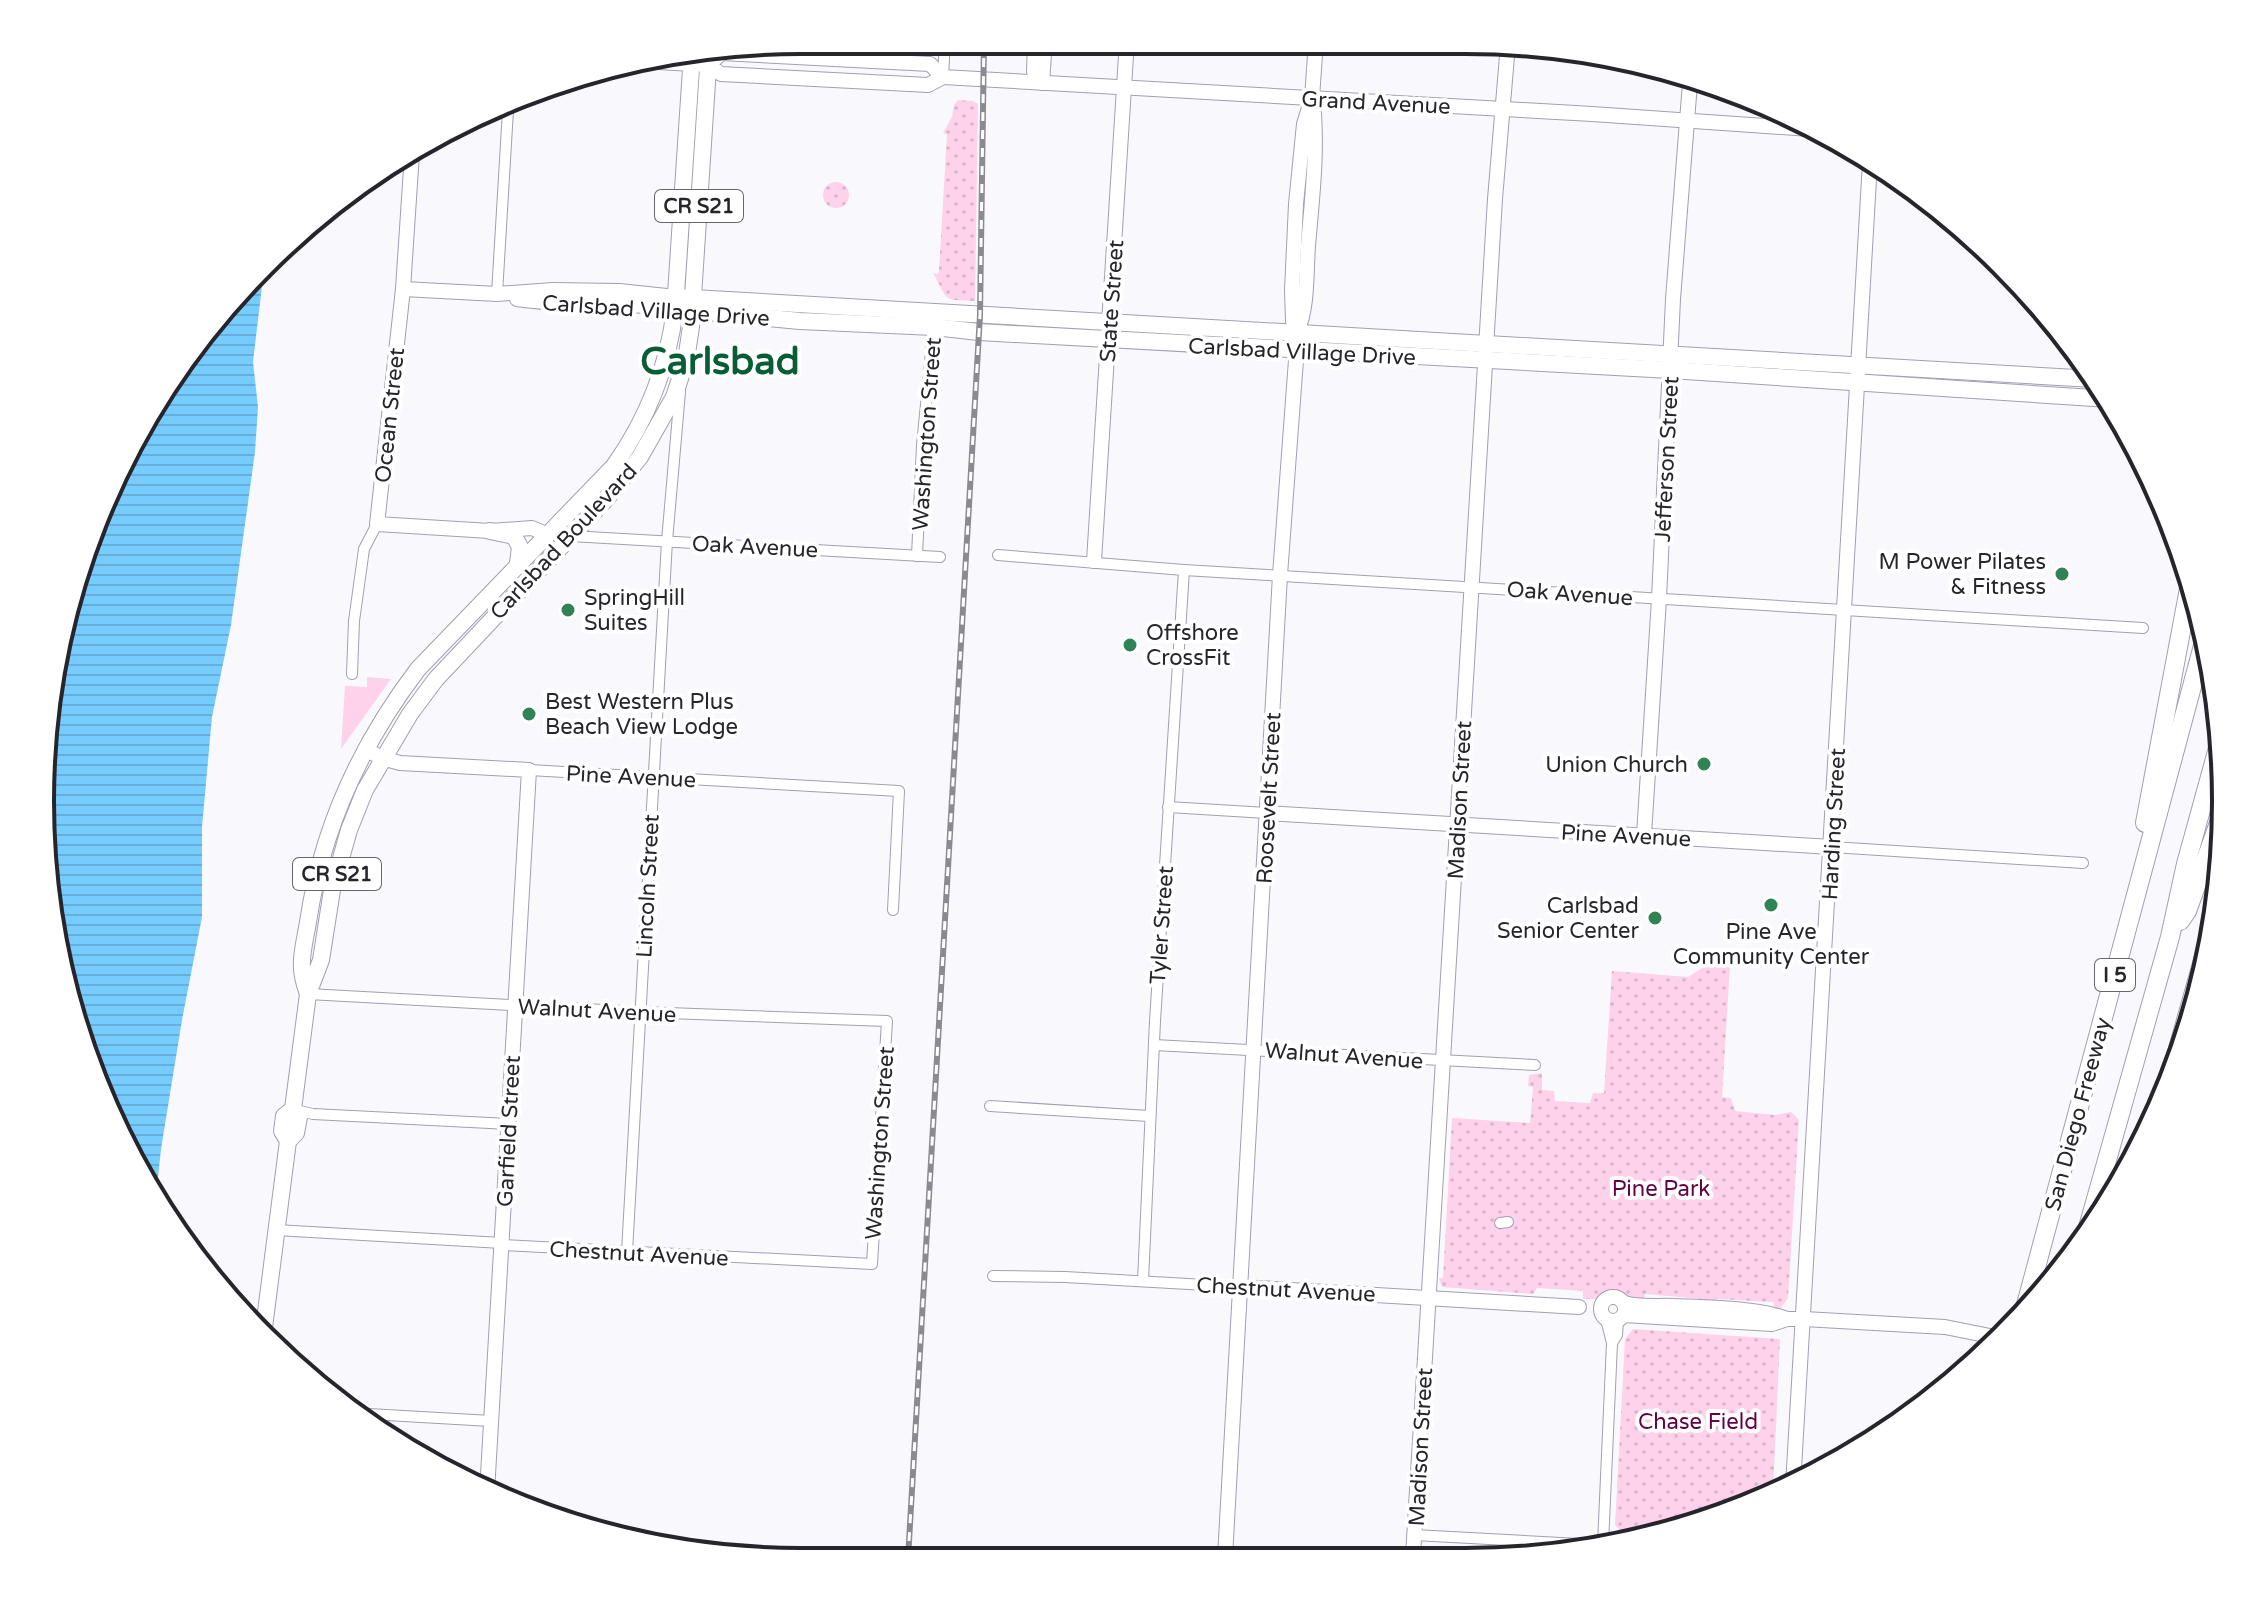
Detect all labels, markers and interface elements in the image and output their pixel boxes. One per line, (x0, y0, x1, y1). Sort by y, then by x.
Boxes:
street label: Grand Avenue (1301, 86, 1451, 120)
road number: CR S21 (655, 190, 743, 222)
street label: State Street (1095, 239, 1129, 363)
street label: Carlsbad Village Drive (541, 290, 771, 332)
street label: Carlsbad Village Drive (1187, 333, 1417, 371)
street label: Washington Street (907, 336, 947, 532)
district label: Carlsbad (640, 339, 800, 385)
street label: Ocean Street (370, 346, 410, 484)
street label: Jefferson Street (1650, 376, 1684, 543)
street label: Carlsbad Boulevard (485, 458, 643, 625)
street label: Oak Avenue (691, 531, 819, 563)
place label: M Power Pilates & Fitness (1879, 549, 2046, 600)
marker: M Power Pilates & Fitness (2053, 565, 2071, 583)
street label: Oak Avenue (1506, 577, 1634, 611)
place label: SpringHill Suites (584, 585, 685, 636)
marker: SpringHill Suites (559, 601, 577, 619)
place label: Offshore CrossFit (1146, 620, 1239, 671)
marker: Offshore CrossFit (1121, 636, 1139, 654)
place label: Best Western Plus Beach View Lodge (545, 689, 738, 740)
marker: Best Western Plus Beach View Lodge (520, 705, 538, 723)
street label: Roosevelt Street (1252, 712, 1286, 884)
street label: Madison Street (1443, 720, 1477, 880)
street label: Harding Street (1817, 747, 1851, 901)
place label: Union Church (1545, 752, 1688, 778)
marker: Union Church (1695, 755, 1713, 773)
street label: Pine Avenue (565, 761, 697, 793)
street label: Lincoln Street (631, 813, 665, 959)
street label: Pine Avenue (1560, 820, 1692, 852)
road number: CR S21 (293, 858, 381, 890)
street label: Tyler Street (1145, 865, 1179, 985)
place label: Carlsbad Senior Center (1497, 893, 1640, 944)
marker: Pine Ave Community Center (1762, 896, 1780, 914)
marker: Carlsbad Senior Center (1646, 909, 1664, 927)
place label: Pine Ave Community Center (1673, 919, 1870, 970)
road number: I 5 (2095, 959, 2135, 991)
street label: Walnut Avenue (517, 994, 677, 1028)
street label: San Diego Freeway (2040, 1015, 2116, 1214)
street label: Walnut Avenue (1264, 1037, 1424, 1075)
street label: Washington Street (860, 1045, 900, 1241)
street label: Garfield Street (492, 1055, 526, 1208)
park label: Pine Park (1612, 1176, 1710, 1202)
street label: Chestnut Avenue (549, 1236, 729, 1272)
street label: Chestnut Avenue (1196, 1272, 1376, 1308)
street label: Madison Street (1404, 1367, 1438, 1527)
park label: Chase Field (1638, 1409, 1758, 1435)

